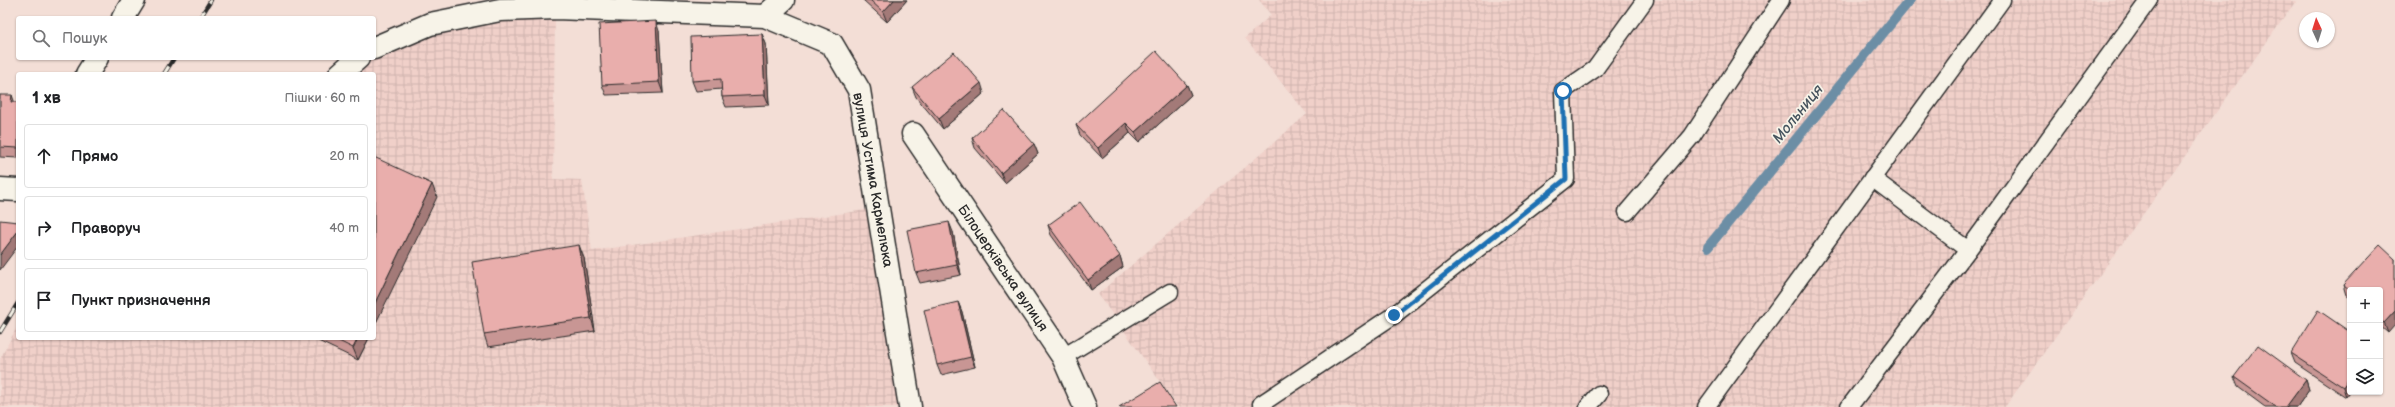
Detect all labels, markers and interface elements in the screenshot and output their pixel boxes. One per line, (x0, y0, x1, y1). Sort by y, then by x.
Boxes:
north arrow (2299, 12, 2335, 48)
search box (16, 16, 376, 60)
icon: search (30, 27, 52, 49)
text: Пошук (62, 29, 108, 48)
water label: Мольниця (1768, 80, 1828, 147)
route start (1554, 82, 1572, 100)
text: 1 хв (32, 88, 61, 108)
text: Пішки · 60 m (285, 90, 360, 106)
street label: вулиця Устима Кармелюка (849, 91, 897, 269)
icon: ahead (33, 145, 55, 167)
text: Прямо (71, 147, 118, 166)
text: 20 m (329, 148, 359, 164)
street label: Білоцерківська вулиця (954, 201, 1052, 335)
icon: right (33, 217, 55, 239)
text: Праворуч (71, 219, 141, 238)
text: 40 m (329, 220, 359, 236)
map controls (2347, 287, 2383, 395)
button: + (2347, 287, 2383, 323)
icon: arrive (33, 289, 55, 311)
text: Пункт призначення (71, 291, 211, 310)
route end (1385, 306, 1403, 324)
button: − (2347, 323, 2383, 359)
button: layers (2347, 359, 2383, 395)

